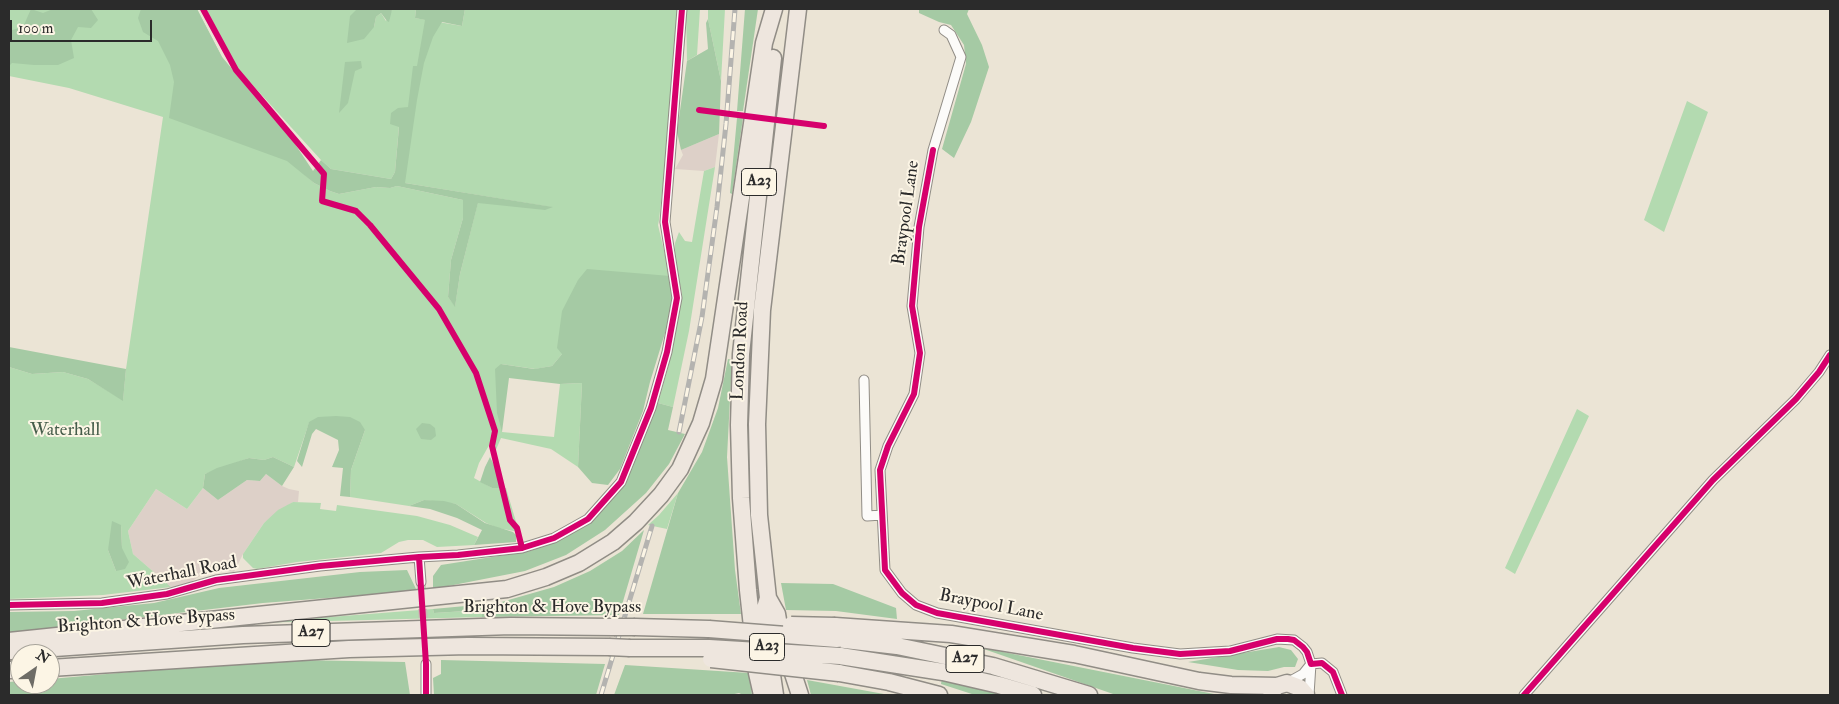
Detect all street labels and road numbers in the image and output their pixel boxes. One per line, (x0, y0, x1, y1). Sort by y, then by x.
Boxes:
street label: Braypool Lane (889, 159, 925, 267)
road number: A23 (742, 168, 776, 196)
street label: London Road (728, 301, 754, 401)
street label: Waterhall Road (125, 553, 239, 595)
street label: Braypool Lane (937, 585, 1045, 627)
street label: Brighton & Hove Bypass (463, 597, 641, 619)
street label: Brighton & Hove Bypass (56, 605, 236, 639)
road number: A27 (292, 620, 330, 646)
road number: A23 (750, 634, 784, 660)
road number: A27 (946, 646, 984, 672)

